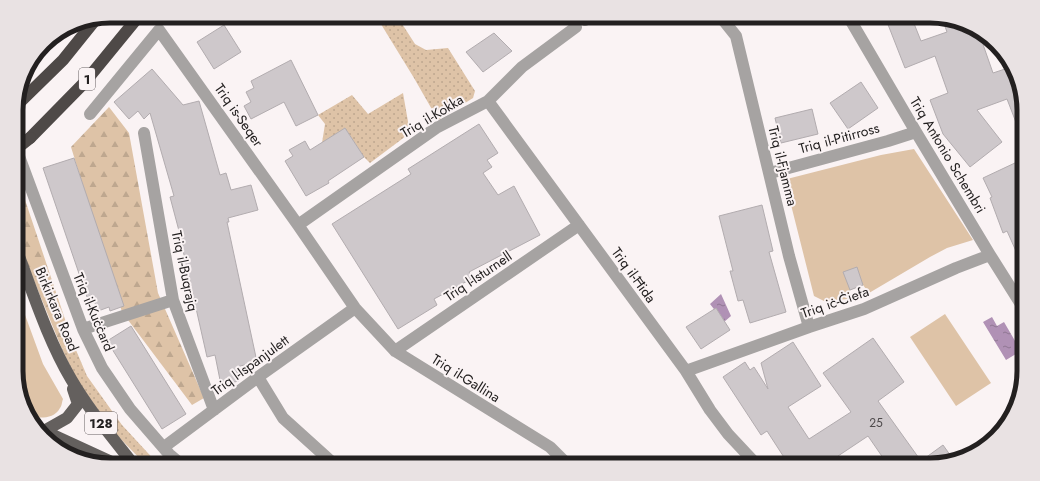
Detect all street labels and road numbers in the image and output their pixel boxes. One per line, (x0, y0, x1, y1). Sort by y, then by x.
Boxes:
road number: 1 (79, 68, 95, 90)
street label: Triq is-Seqer (210, 79, 268, 151)
street label: Triq il-Kokka (397, 89, 467, 143)
street label: Triq Antonio Schembri (905, 93, 991, 217)
street label: Triq il-Pitirross (797, 118, 882, 158)
street label: Triq il-Fjamma (763, 124, 803, 208)
street label: Triq il-Buqrajq (167, 229, 203, 313)
street label: Triq il-Ħida (607, 243, 661, 307)
street label: Triq l-Isturnell (440, 246, 516, 306)
street label: Birkirkara Road (30, 264, 84, 354)
street label: Triq il-Kuċċard (68, 270, 120, 354)
street label: Triq iċ-Ċiefa (798, 281, 872, 323)
street label: Triq l-Ispanjulett (207, 330, 293, 400)
street label: Triq il-Gallina (428, 349, 504, 407)
road number: 128 (85, 412, 117, 434)

